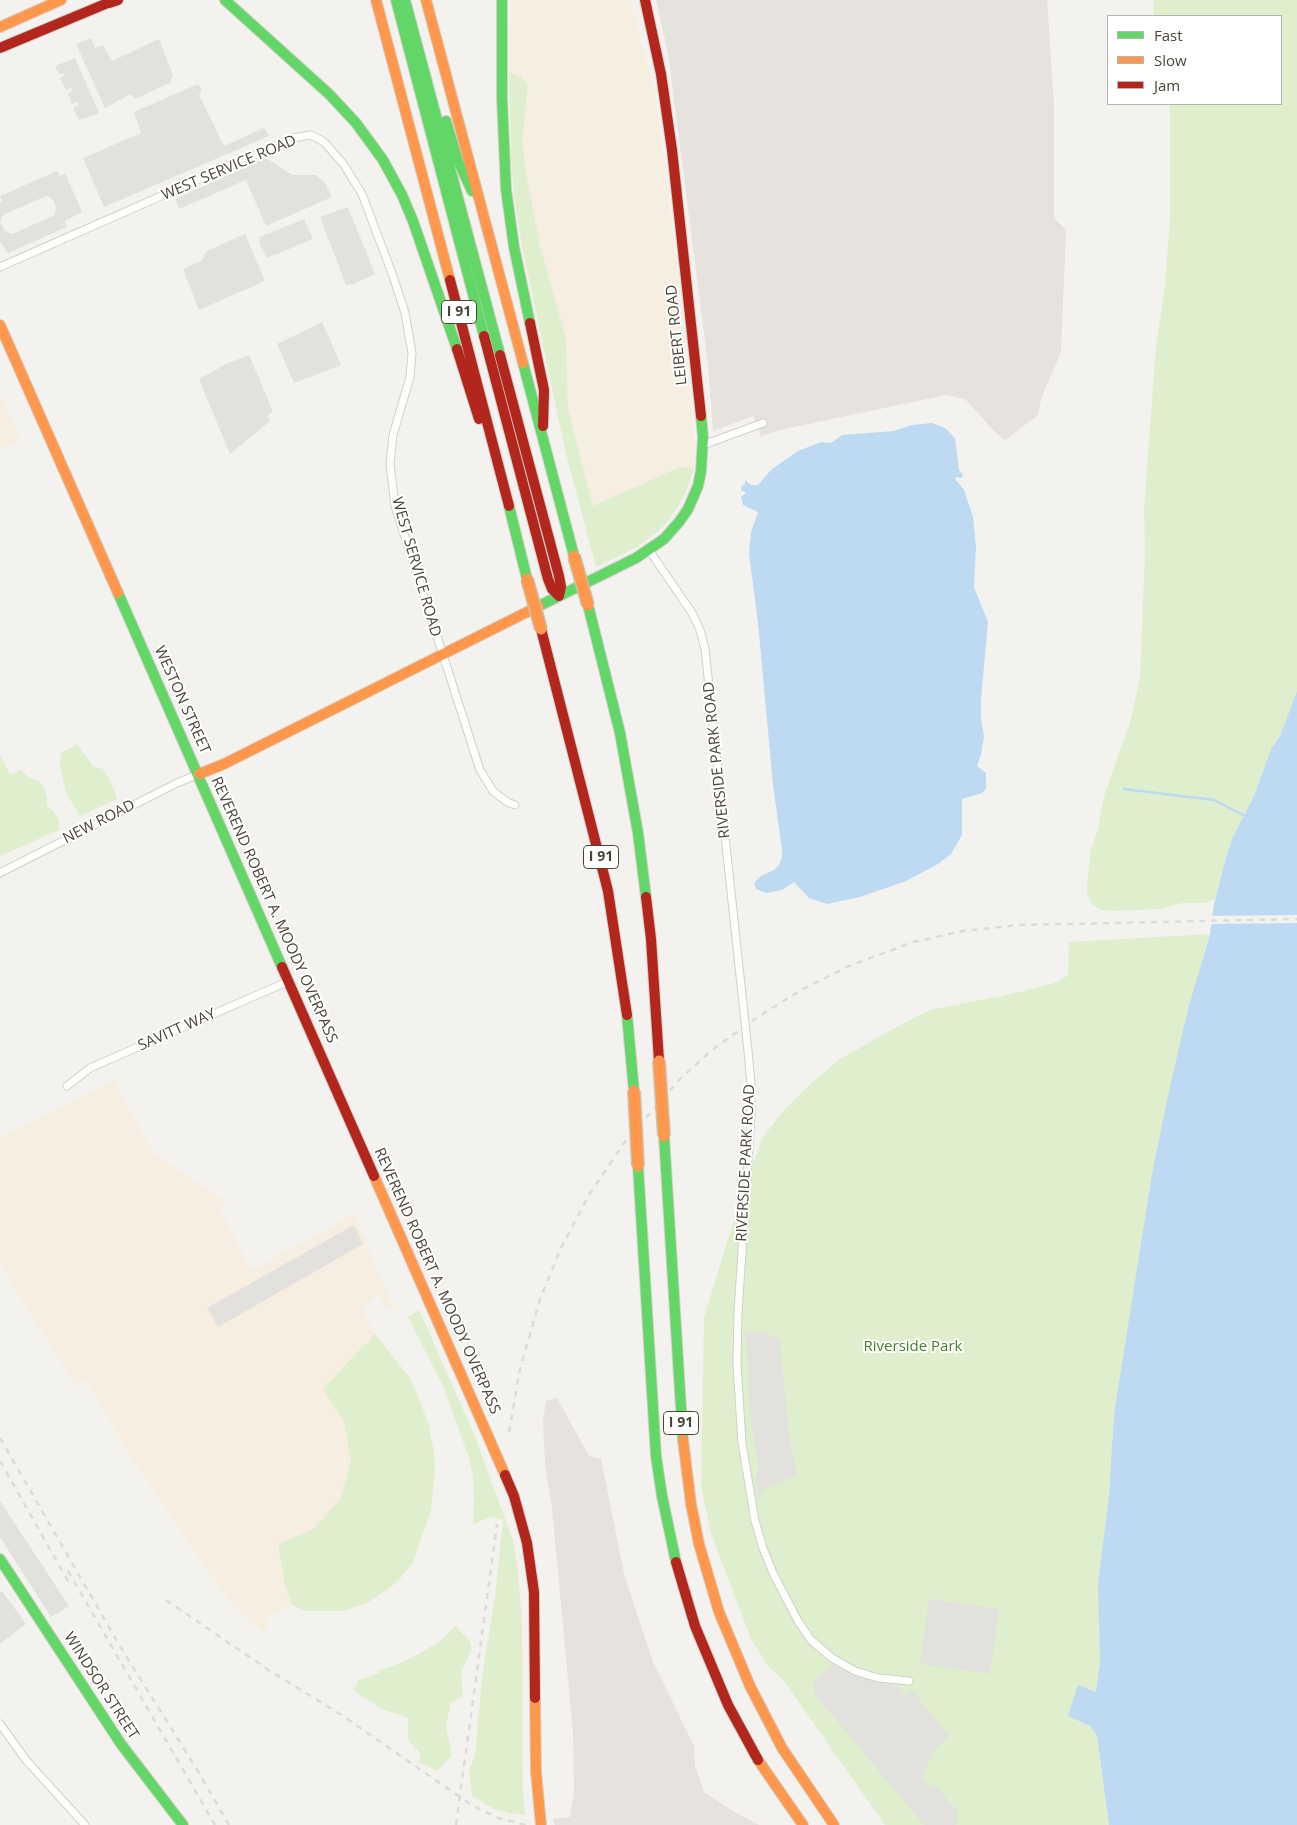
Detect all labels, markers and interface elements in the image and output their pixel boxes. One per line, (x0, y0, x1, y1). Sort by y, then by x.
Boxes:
legend (1107, 15, 1282, 105)
text: Fast (1154, 25, 1183, 45)
text: Slow (1154, 50, 1187, 70)
text: Jam (1154, 75, 1180, 95)
street label: WEST SERVICE ROAD (159, 131, 299, 205)
street label: LEIBERT ROAD (663, 284, 691, 386)
road number: I 91 (442, 300, 476, 324)
street label: WEST SERVICE ROAD (387, 495, 445, 639)
street label: WESTON STREET (150, 643, 214, 757)
street label: RIVERSIDE PARK ROAD (700, 681, 734, 839)
street label: REVEREND ROBERT A. MOODY OVERPASS (207, 774, 341, 1046)
street label: NEW ROAD (60, 796, 138, 848)
road number: I 91 (584, 846, 618, 869)
street label: SAVITT WAY (135, 1005, 219, 1055)
street label: RIVERSIDE PARK ROAD (733, 1084, 759, 1242)
street label: REVEREND ROBERT A. MOODY OVERPASS (370, 1145, 504, 1417)
park label: Riverside Park (864, 1338, 962, 1356)
road number: I 91 (664, 1412, 698, 1435)
street label: WINDSOR STREET (60, 1629, 142, 1743)

